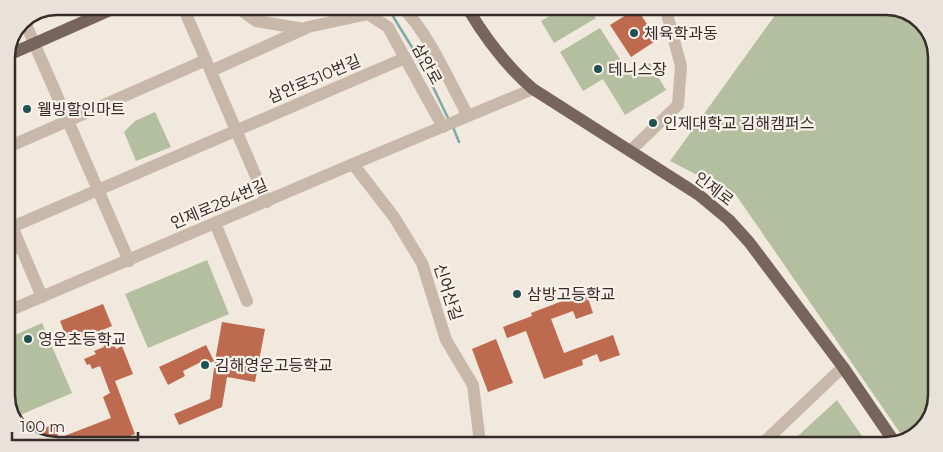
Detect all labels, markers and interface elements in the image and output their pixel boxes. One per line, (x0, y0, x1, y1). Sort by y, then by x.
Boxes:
place label: 체육학과동 (644, 24, 718, 43)
marker: 체육학과동 (628, 27, 640, 39)
street label: 삼안로 (408, 40, 446, 88)
street label: 삼안로310번길 (265, 51, 363, 107)
place label: 테니스장 (608, 60, 667, 79)
marker: 테니스장 (592, 63, 604, 75)
place label: 웰빙할인마트 (37, 100, 125, 119)
marker: 웰빙할인마트 (21, 103, 33, 115)
place label: 인제대학교 김해캠퍼스 (663, 114, 814, 133)
marker: 인제대학교 김해캠퍼스 (647, 117, 659, 129)
street label: 인제로 (691, 168, 738, 210)
street label: 인제로284번길 (168, 175, 270, 233)
street label: 신어산길 (430, 261, 466, 323)
place label: 삼방고등학교 (527, 285, 615, 304)
marker: 삼방고등학교 (511, 288, 523, 300)
place label: 영운초등학교 (38, 330, 126, 349)
marker: 영운초등학교 (22, 333, 34, 345)
place label: 김해영운고등학교 (215, 356, 333, 375)
marker: 김해영운고등학교 (199, 359, 211, 371)
scale bar (12, 410, 139, 442)
text: 100 m (20, 417, 65, 436)

